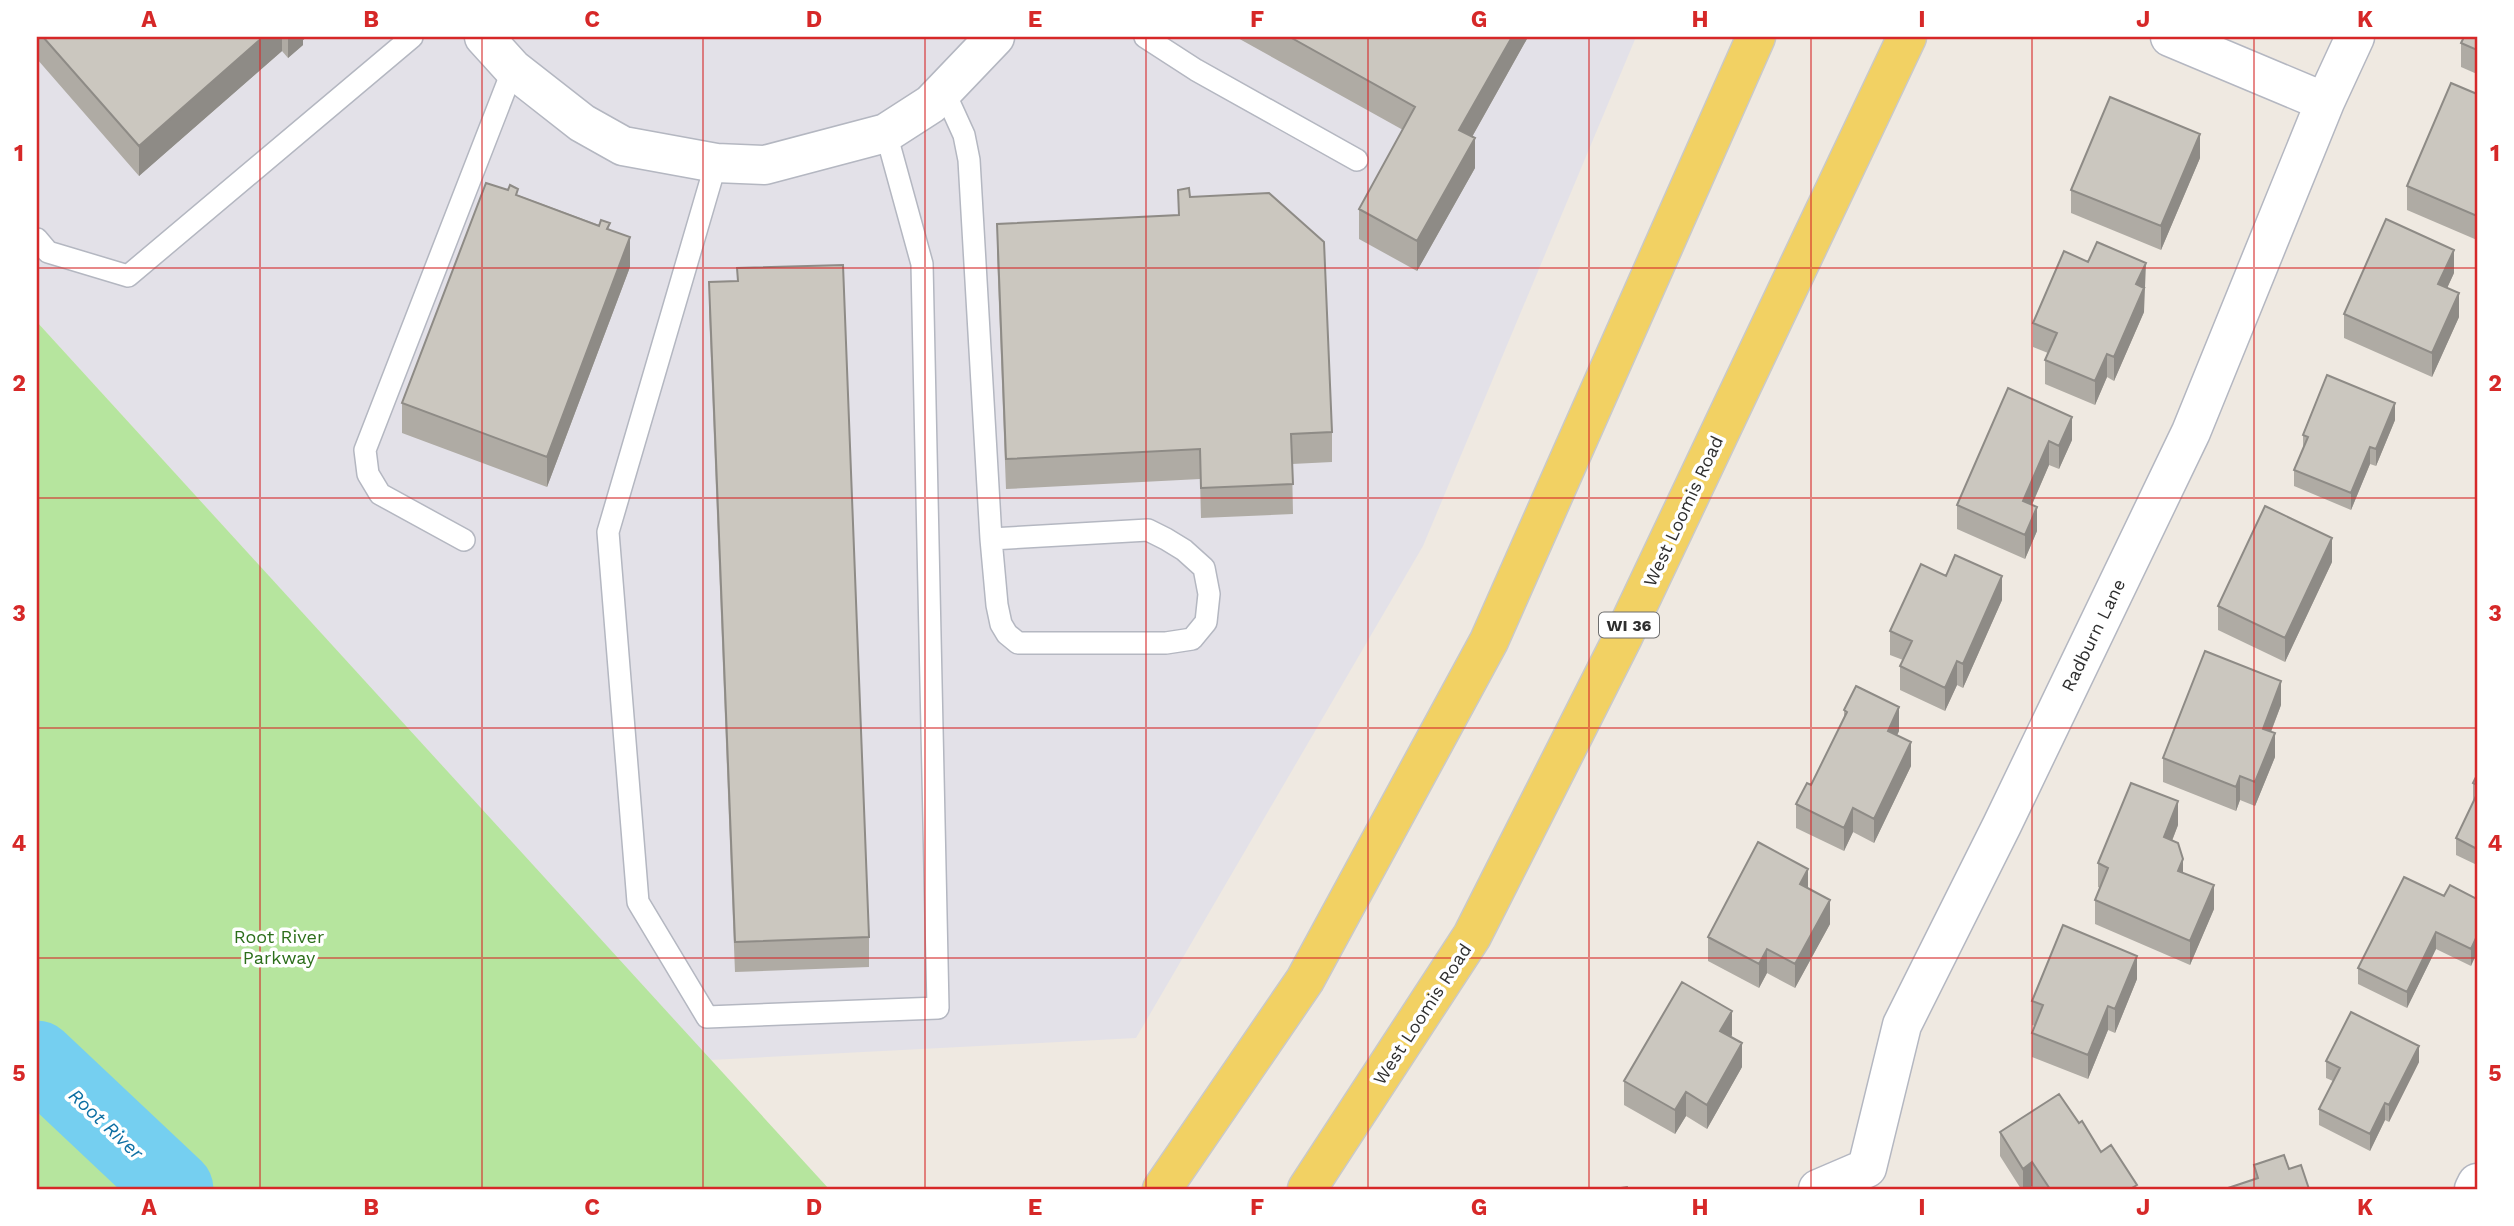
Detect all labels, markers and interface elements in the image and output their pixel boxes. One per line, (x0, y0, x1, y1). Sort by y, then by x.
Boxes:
text: A (141, 6, 157, 33)
text: B (363, 6, 379, 33)
text: C (584, 6, 600, 33)
text: D (806, 6, 822, 33)
text: E (1028, 6, 1042, 33)
text: F (1250, 6, 1264, 33)
text: G (1471, 6, 1487, 33)
text: H (1691, 6, 1709, 33)
text: I (1918, 6, 1926, 33)
text: J (2136, 6, 2150, 33)
text: K (2357, 6, 2373, 33)
text: 1 (14, 140, 24, 167)
text: 1 (2490, 140, 2500, 167)
text: 2 (12, 370, 26, 397)
text: 2 (2488, 370, 2502, 397)
street label: West Loomis Road (1639, 432, 1727, 590)
street label: Radburn Lane (2057, 575, 2129, 695)
text: 3 (12, 600, 26, 627)
text: 3 (2488, 600, 2502, 627)
road number: WI 36 (1599, 612, 1659, 638)
text: 4 (12, 830, 27, 857)
text: 4 (2488, 830, 2503, 857)
park label: Root River Parkway (234, 926, 324, 968)
street label: West Loomis Road (1369, 940, 1475, 1088)
text: 5 (12, 1060, 26, 1087)
text: 5 (2488, 1060, 2502, 1087)
water label: Root River (64, 1084, 148, 1165)
text: A (141, 1194, 157, 1221)
text: B (363, 1194, 379, 1221)
text: C (584, 1194, 600, 1221)
text: D (806, 1194, 822, 1221)
text: E (1028, 1194, 1042, 1221)
text: F (1250, 1194, 1264, 1221)
text: G (1471, 1194, 1487, 1221)
text: H (1691, 1194, 1709, 1221)
text: I (1918, 1194, 1926, 1221)
text: J (2136, 1194, 2150, 1221)
text: K (2357, 1194, 2373, 1221)

